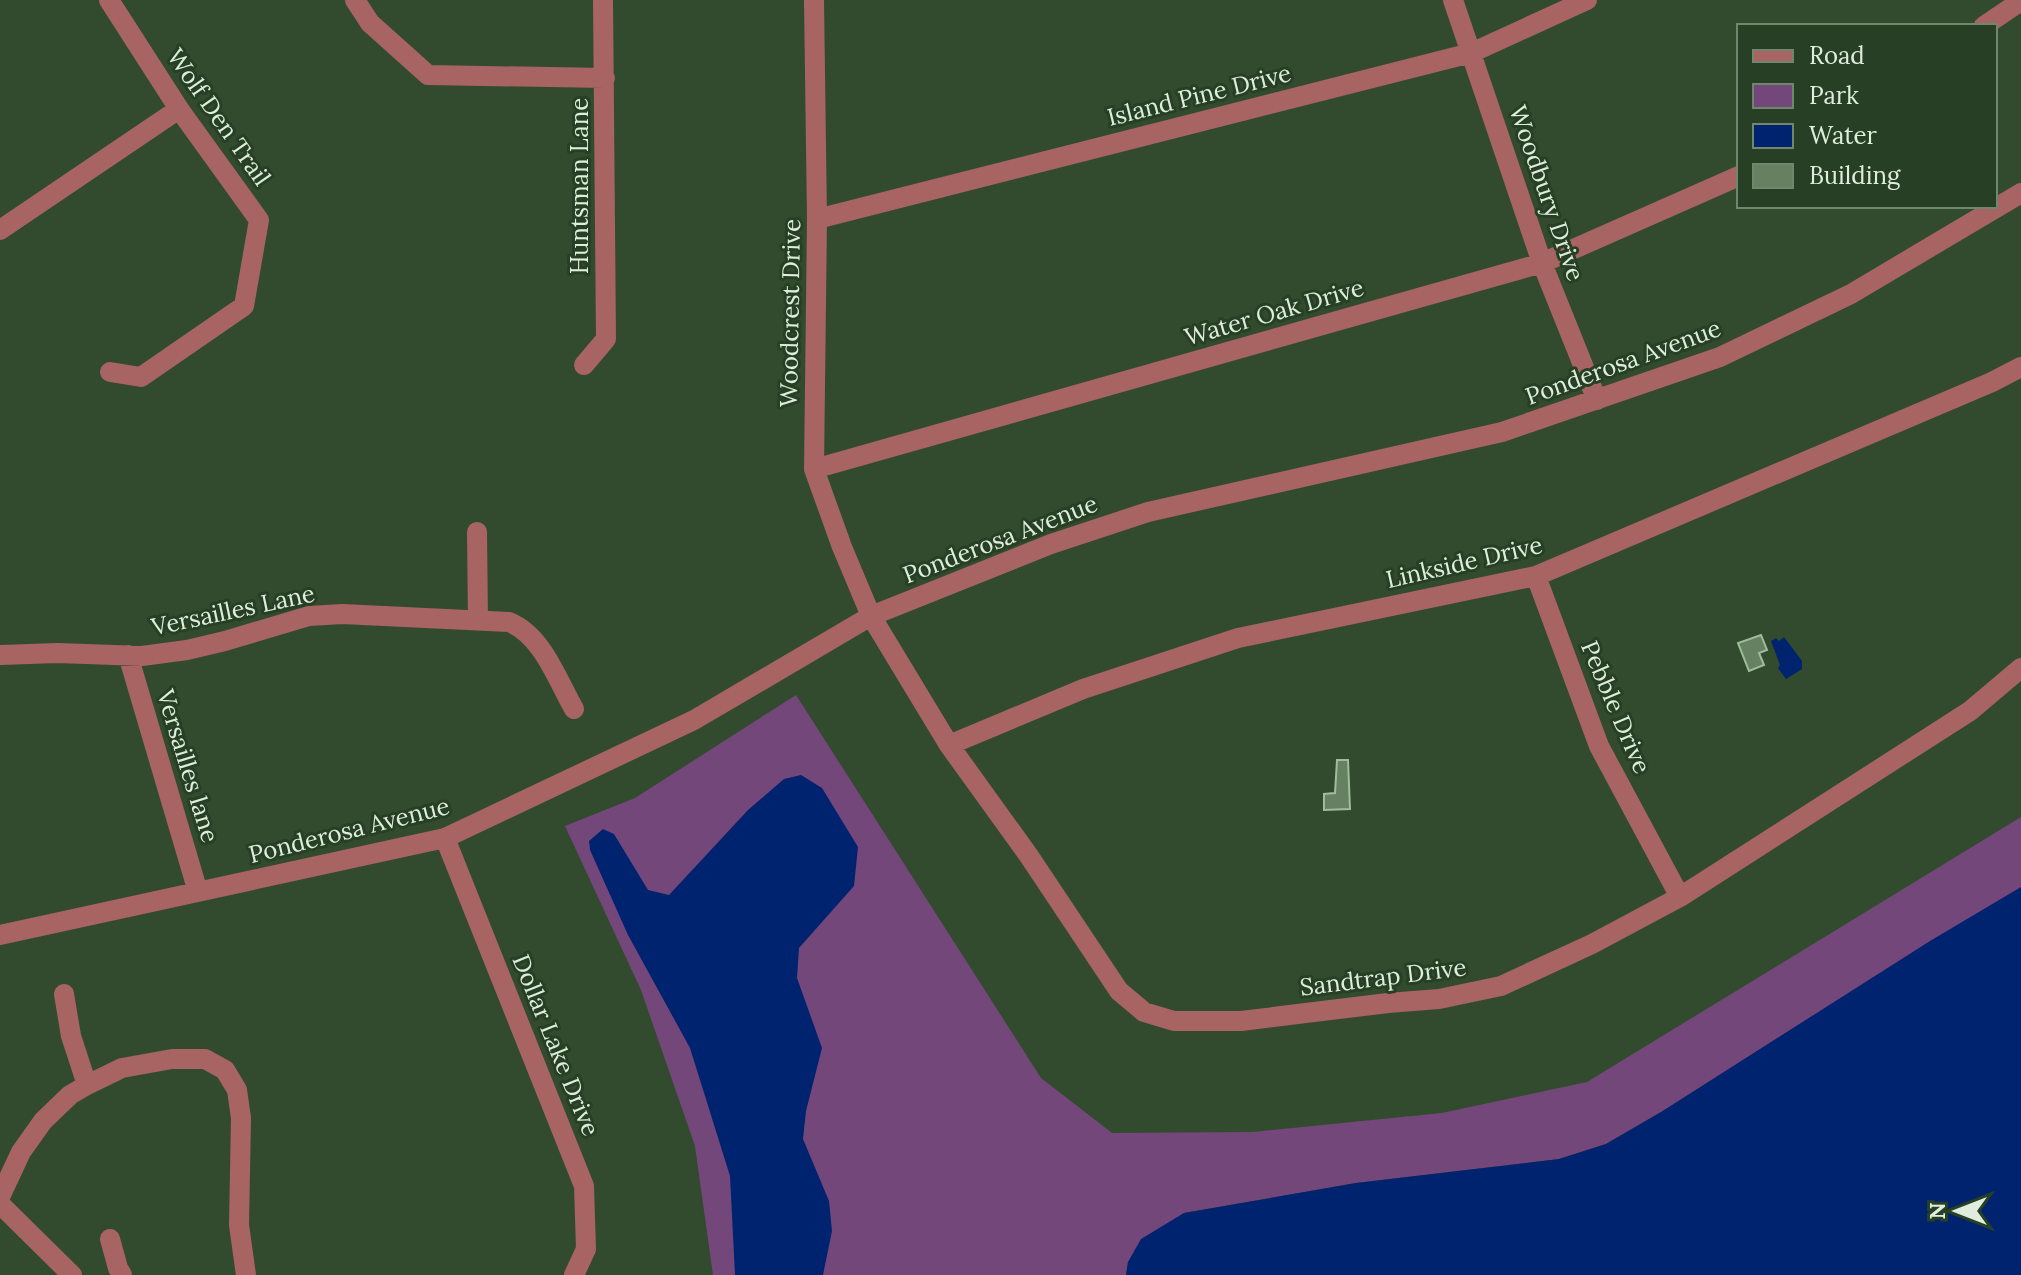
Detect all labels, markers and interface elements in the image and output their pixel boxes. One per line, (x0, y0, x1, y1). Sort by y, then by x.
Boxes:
legend (1737, 24, 1997, 208)
text: Road (1809, 40, 1865, 71)
street label: Wolf Den Trail (160, 42, 278, 192)
street label: Island Pine Drive (1104, 57, 1294, 133)
text: Park (1809, 80, 1859, 111)
street label: Huntsman Lane (564, 98, 595, 274)
street label: Woodbury Drive (1502, 101, 1592, 285)
text: Water (1809, 120, 1877, 151)
text: Building (1809, 160, 1901, 191)
street label: Woodcrest Drive (773, 219, 807, 407)
street label: Water Oak Drive (1181, 272, 1367, 352)
street label: Ponderosa Avenue (1521, 312, 1725, 412)
street label: Ponderosa Avenue (898, 488, 1102, 590)
street label: Linkside Drive (1383, 529, 1545, 595)
street label: Versailles Lane (147, 578, 318, 643)
street label: Pebble Drive (1574, 636, 1658, 778)
street label: Versailles lane (150, 685, 226, 846)
street label: Ponderosa Avenue (245, 790, 453, 870)
street label: Dollar Lake Drive (505, 950, 607, 1140)
street label: Sandtrap Drive (1298, 951, 1468, 1003)
north arrow (1917, 1171, 1997, 1251)
text: N (1923, 1202, 1951, 1220)

